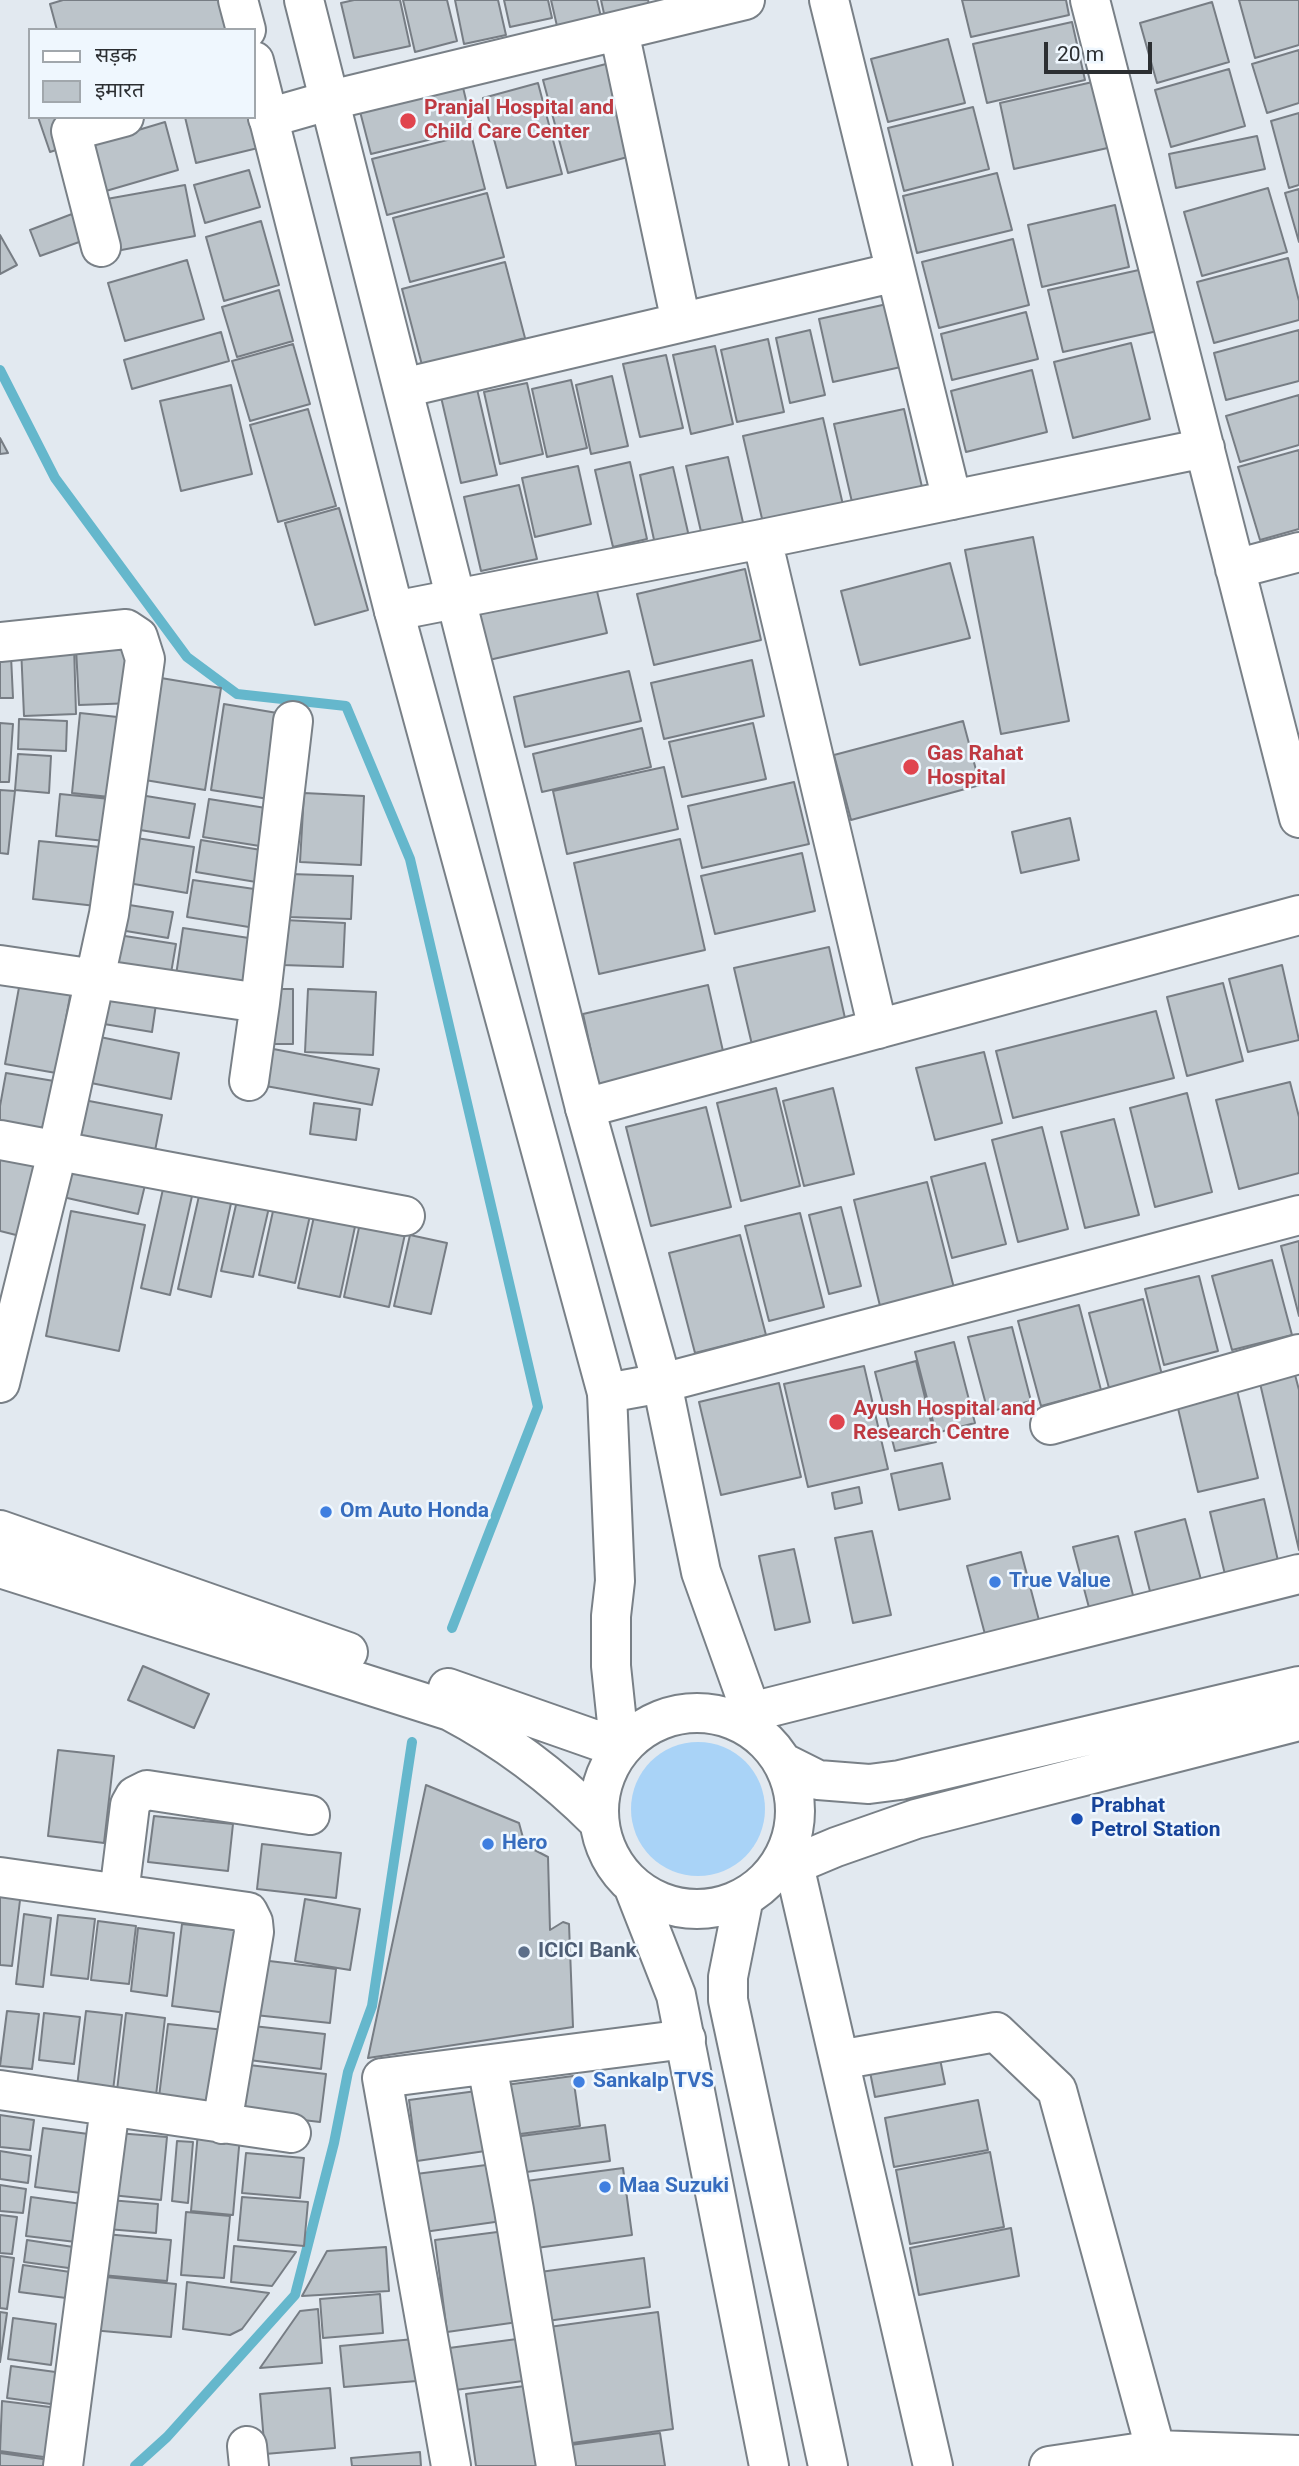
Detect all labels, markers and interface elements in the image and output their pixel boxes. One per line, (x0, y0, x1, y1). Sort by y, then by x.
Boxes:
legend (28, 28, 256, 119)
scale bar (1047, 28, 1156, 72)
text: 20 m (1057, 42, 1104, 66)
text: सड़क (95, 43, 137, 67)
text: इमारत (95, 78, 144, 102)
place label: Pranjal Hospital and Child Care Center (424, 96, 614, 146)
marker: Pranjal Hospital and Child Care Center (398, 111, 418, 131)
place label: Gas Rahat Hospital (927, 742, 1023, 792)
marker: Gas Rahat Hospital (901, 757, 921, 777)
place label: Ayush Hospital and Research Centre (853, 1397, 1035, 1447)
marker: Ayush Hospital and Research Centre (827, 1412, 847, 1432)
place label: Om Auto Honda (340, 1499, 489, 1525)
marker: Om Auto Honda (318, 1504, 334, 1520)
place label: True Value (1009, 1569, 1110, 1595)
marker: True Value (987, 1574, 1003, 1590)
place label: Prabhat Petrol Station (1091, 1794, 1220, 1844)
marker: Prabhat Petrol Station (1069, 1811, 1085, 1827)
place label: Hero (502, 1831, 547, 1857)
marker: Hero (480, 1836, 496, 1852)
place label: ICICI Bank (538, 1939, 637, 1965)
marker: ICICI Bank (516, 1944, 532, 1960)
place label: Sankalp TVS (593, 2069, 714, 2095)
marker: Sankalp TVS (571, 2074, 587, 2090)
place label: Maa Suzuki (619, 2174, 729, 2200)
marker: Maa Suzuki (597, 2179, 613, 2195)

